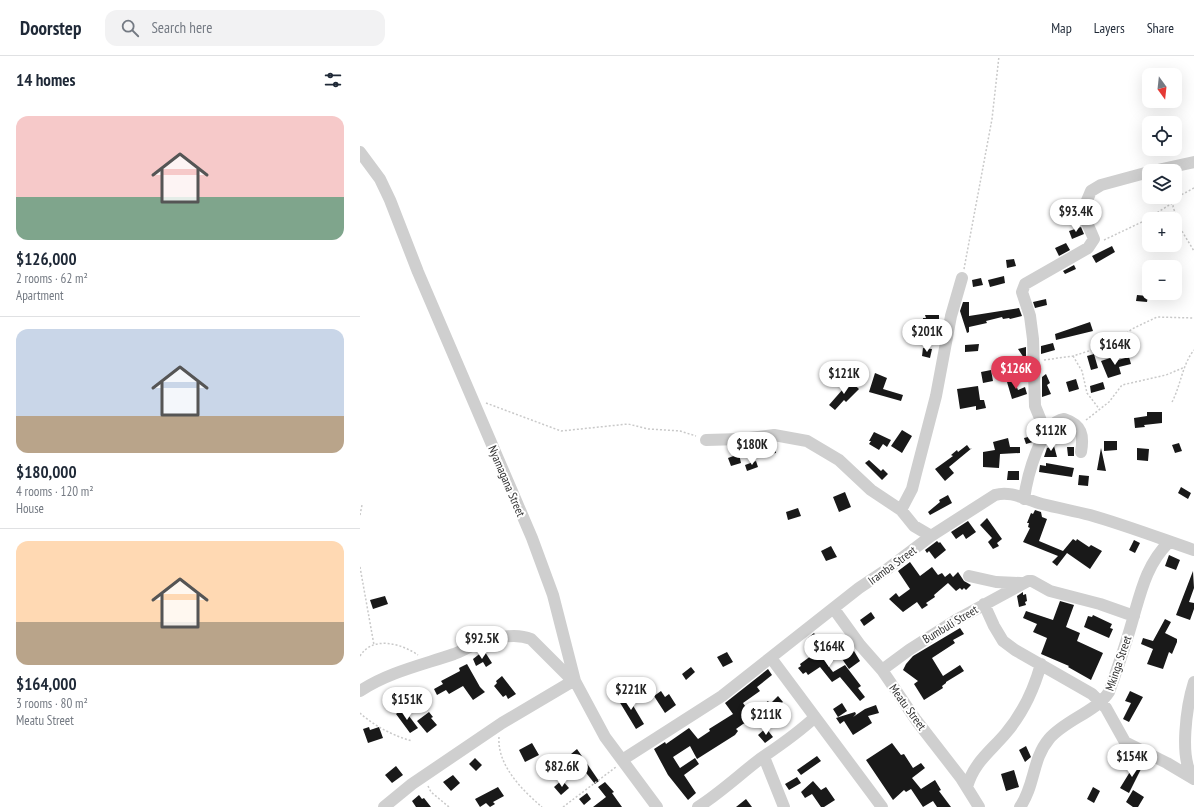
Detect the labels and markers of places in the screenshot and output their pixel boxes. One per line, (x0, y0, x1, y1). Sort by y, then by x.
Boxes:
pin: $93.4K (1043, 199, 1109, 233)
pin: $201K (899, 319, 955, 353)
pin: $164K (1087, 332, 1143, 366)
pin: $126K (988, 356, 1044, 390)
pin: $121K (816, 361, 872, 395)
pin: $112K (1023, 418, 1079, 452)
pin: $180K (724, 432, 780, 466)
pin: $92.5K (449, 626, 515, 660)
pin: $164K (801, 634, 857, 668)
pin: $221K (603, 677, 659, 711)
pin: $151K (379, 687, 435, 721)
pin: $211K (738, 702, 794, 736)
pin: $154K (1104, 744, 1160, 778)
pin: $82.6K (529, 754, 595, 788)

